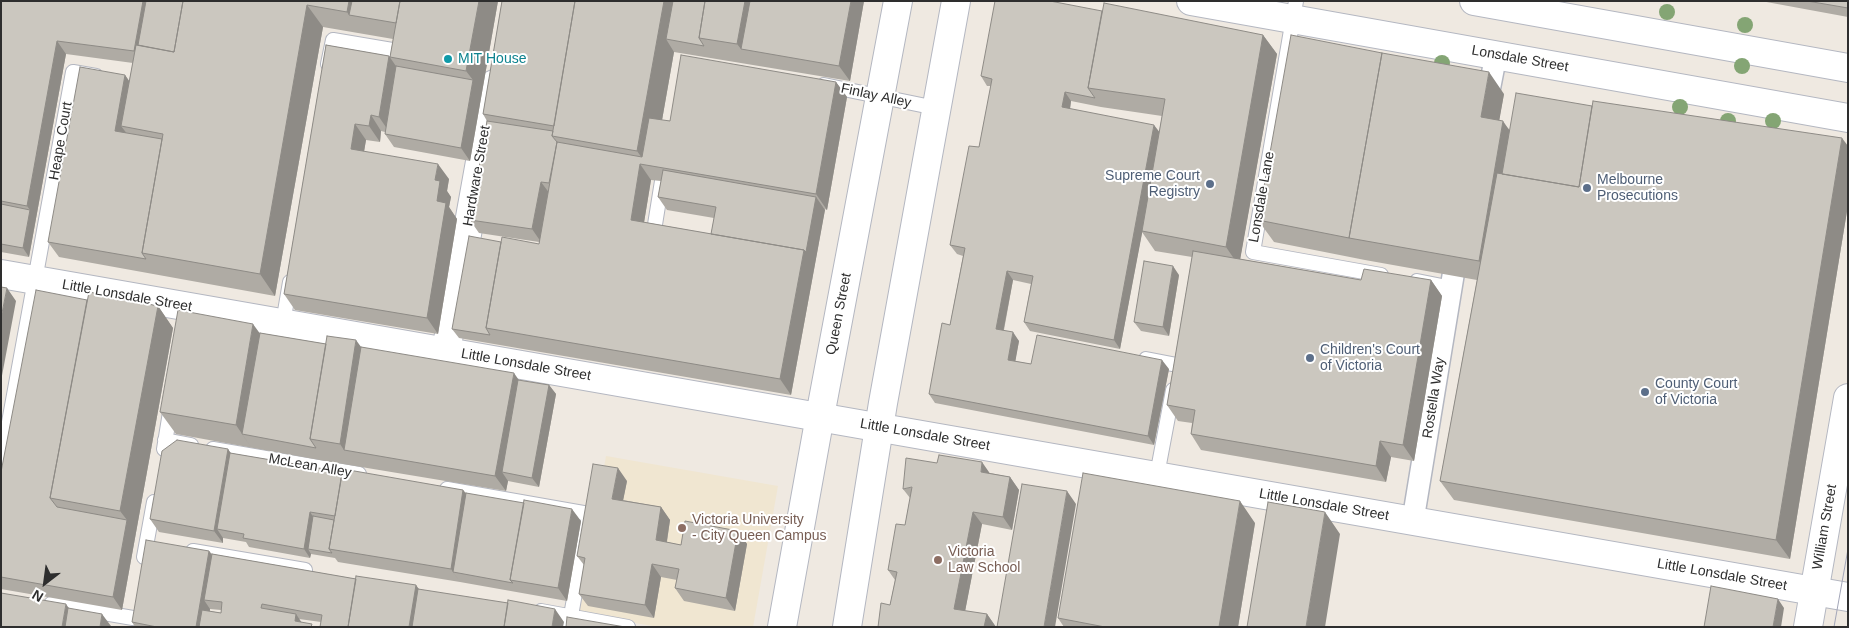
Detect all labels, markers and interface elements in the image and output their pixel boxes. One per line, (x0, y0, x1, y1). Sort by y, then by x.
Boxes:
street label: Lonsdale Street (1470, 42, 1570, 76)
place label: MIT House (458, 51, 526, 67)
marker: MIT House (442, 53, 454, 65)
street label: Finlay Alley (839, 80, 913, 112)
street label: Heape Court (46, 100, 76, 182)
street label: Hardware Street (460, 124, 494, 228)
street label: Lonsdale Lane (1246, 150, 1278, 244)
place label: Supreme Court Registry (1105, 168, 1200, 200)
place label: Melbourne Prosecutions (1597, 172, 1678, 204)
marker: Supreme Court Registry (1204, 178, 1216, 190)
marker: Melbourne Prosecutions (1581, 182, 1593, 194)
street label: Queen Street (823, 272, 855, 356)
street label: Little Lonsdale Street (61, 276, 193, 316)
place label: Children's Court of Victoria (1320, 342, 1420, 374)
street label: Little Lonsdale Street (460, 345, 592, 385)
marker: Children's Court of Victoria (1304, 352, 1316, 364)
street label: Rostella Way (1419, 356, 1449, 440)
place label: County Court of Victoria (1655, 376, 1737, 408)
marker: County Court of Victoria (1639, 386, 1651, 398)
street label: Little Lonsdale Street (859, 415, 991, 455)
street label: McLean Alley (267, 450, 353, 482)
street label: William Street (1809, 483, 1841, 571)
street label: Little Lonsdale Street (1258, 485, 1390, 525)
place label: Victoria University - City Queen Campus (692, 512, 827, 544)
marker: Victoria University - City Queen Campus (676, 522, 688, 534)
place label: Victoria Law School (948, 544, 1020, 576)
marker: Victoria Law School (932, 554, 944, 566)
street label: Little Lonsdale Street (1656, 555, 1788, 595)
north arrow (20, 558, 70, 608)
text: N (29, 587, 46, 605)

